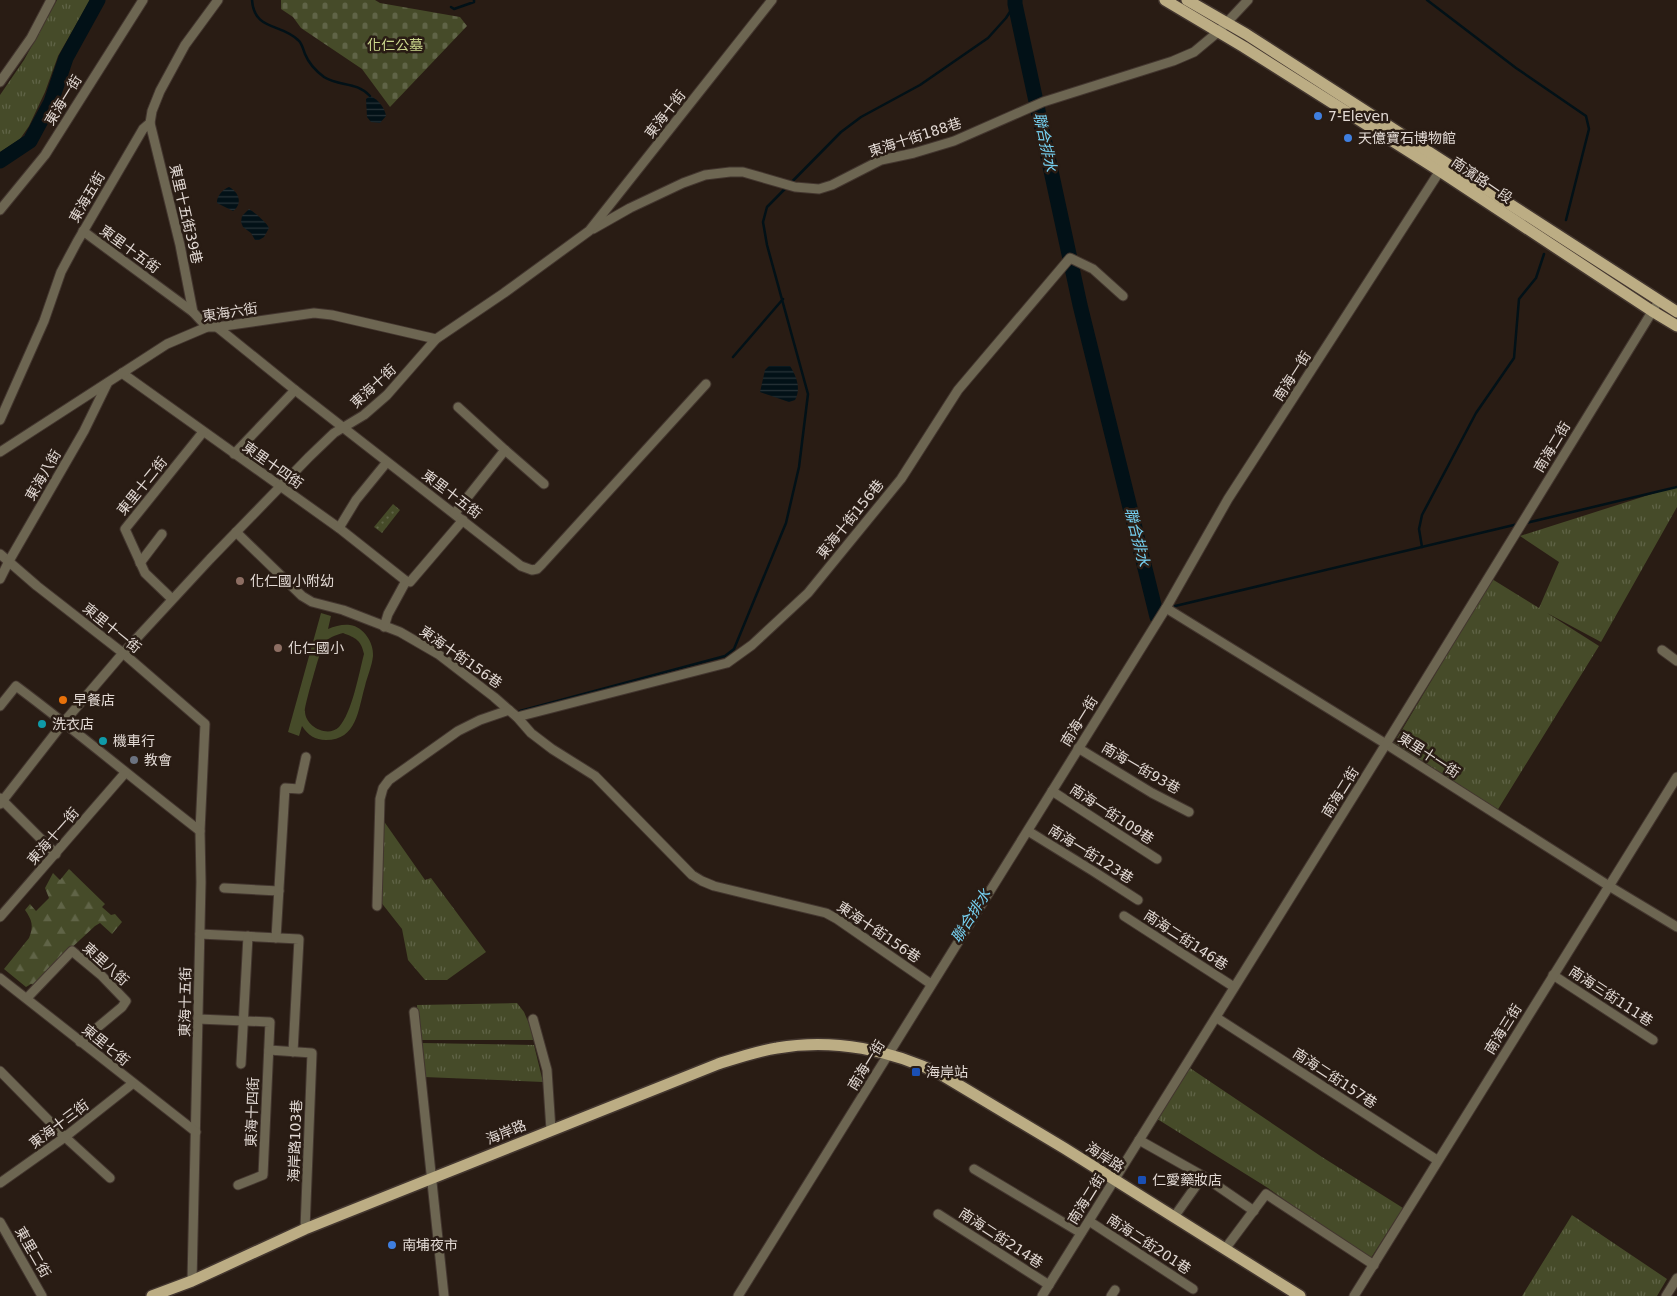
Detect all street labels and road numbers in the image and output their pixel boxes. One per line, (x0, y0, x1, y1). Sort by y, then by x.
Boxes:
street label: 東海一街 (41, 72, 85, 128)
street label: 東海十街 (641, 87, 689, 141)
street label: 東海十街188巷 (867, 114, 963, 160)
street label: 南濱路一段 (1449, 154, 1515, 206)
street label: 東里十五街39巷 (167, 163, 205, 265)
street label: 東海五街 (66, 169, 108, 225)
street label: 東里十五街 (97, 222, 163, 276)
street label: 東海六街 (201, 300, 259, 324)
street label: 南海一街 (1270, 348, 1314, 404)
street label: 東海十街 (347, 361, 399, 411)
street label: 南海二街 (1531, 419, 1573, 475)
street label: 東里十四街 (240, 438, 306, 492)
street label: 東海八街 (22, 447, 64, 503)
street label: 東里十二街 (114, 454, 170, 518)
street label: 東里十五街 (419, 467, 485, 521)
street label: 東海十街156巷 (813, 476, 887, 562)
street label: 東里十一街 (80, 600, 144, 656)
street label: 東海十街156巷 (417, 623, 505, 691)
street label: 南海一街 (1057, 693, 1101, 749)
street label: 東里十一街 (1395, 729, 1463, 781)
street label: 南海一街93巷 (1099, 739, 1183, 797)
street label: 南海二街 (1318, 764, 1362, 820)
street label: 南海一街109巷 (1067, 781, 1157, 847)
street label: 東海十一街 (24, 804, 82, 868)
street label: 南海一街123巷 (1046, 822, 1136, 886)
street label: 東海十街156巷 (834, 898, 924, 966)
street label: 南海二街146巷 (1141, 907, 1231, 973)
street label: 東里八街 (80, 939, 132, 989)
street label: 南海三街111巷 (1566, 963, 1656, 1029)
street label: 東海十五街 (176, 967, 194, 1037)
street label: 南海三街 (1481, 1001, 1525, 1057)
street label: 東里七街 (79, 1021, 133, 1069)
street label: 南海一街 (844, 1037, 888, 1093)
street label: 南海二街157巷 (1290, 1045, 1380, 1111)
street label: 東海十四街 (243, 1077, 261, 1147)
street label: 東海十三街 (26, 1097, 92, 1151)
street label: 海岸路103巷 (286, 1099, 304, 1183)
street label: 海岸路 (484, 1117, 528, 1147)
street label: 海岸路 (1083, 1139, 1127, 1175)
street label: 南海二街 (1064, 1171, 1108, 1227)
street label: 南海二街214巷 (956, 1205, 1046, 1271)
street label: 南海二街201巷 (1104, 1211, 1194, 1277)
street label: 東里二街 (12, 1224, 54, 1280)

